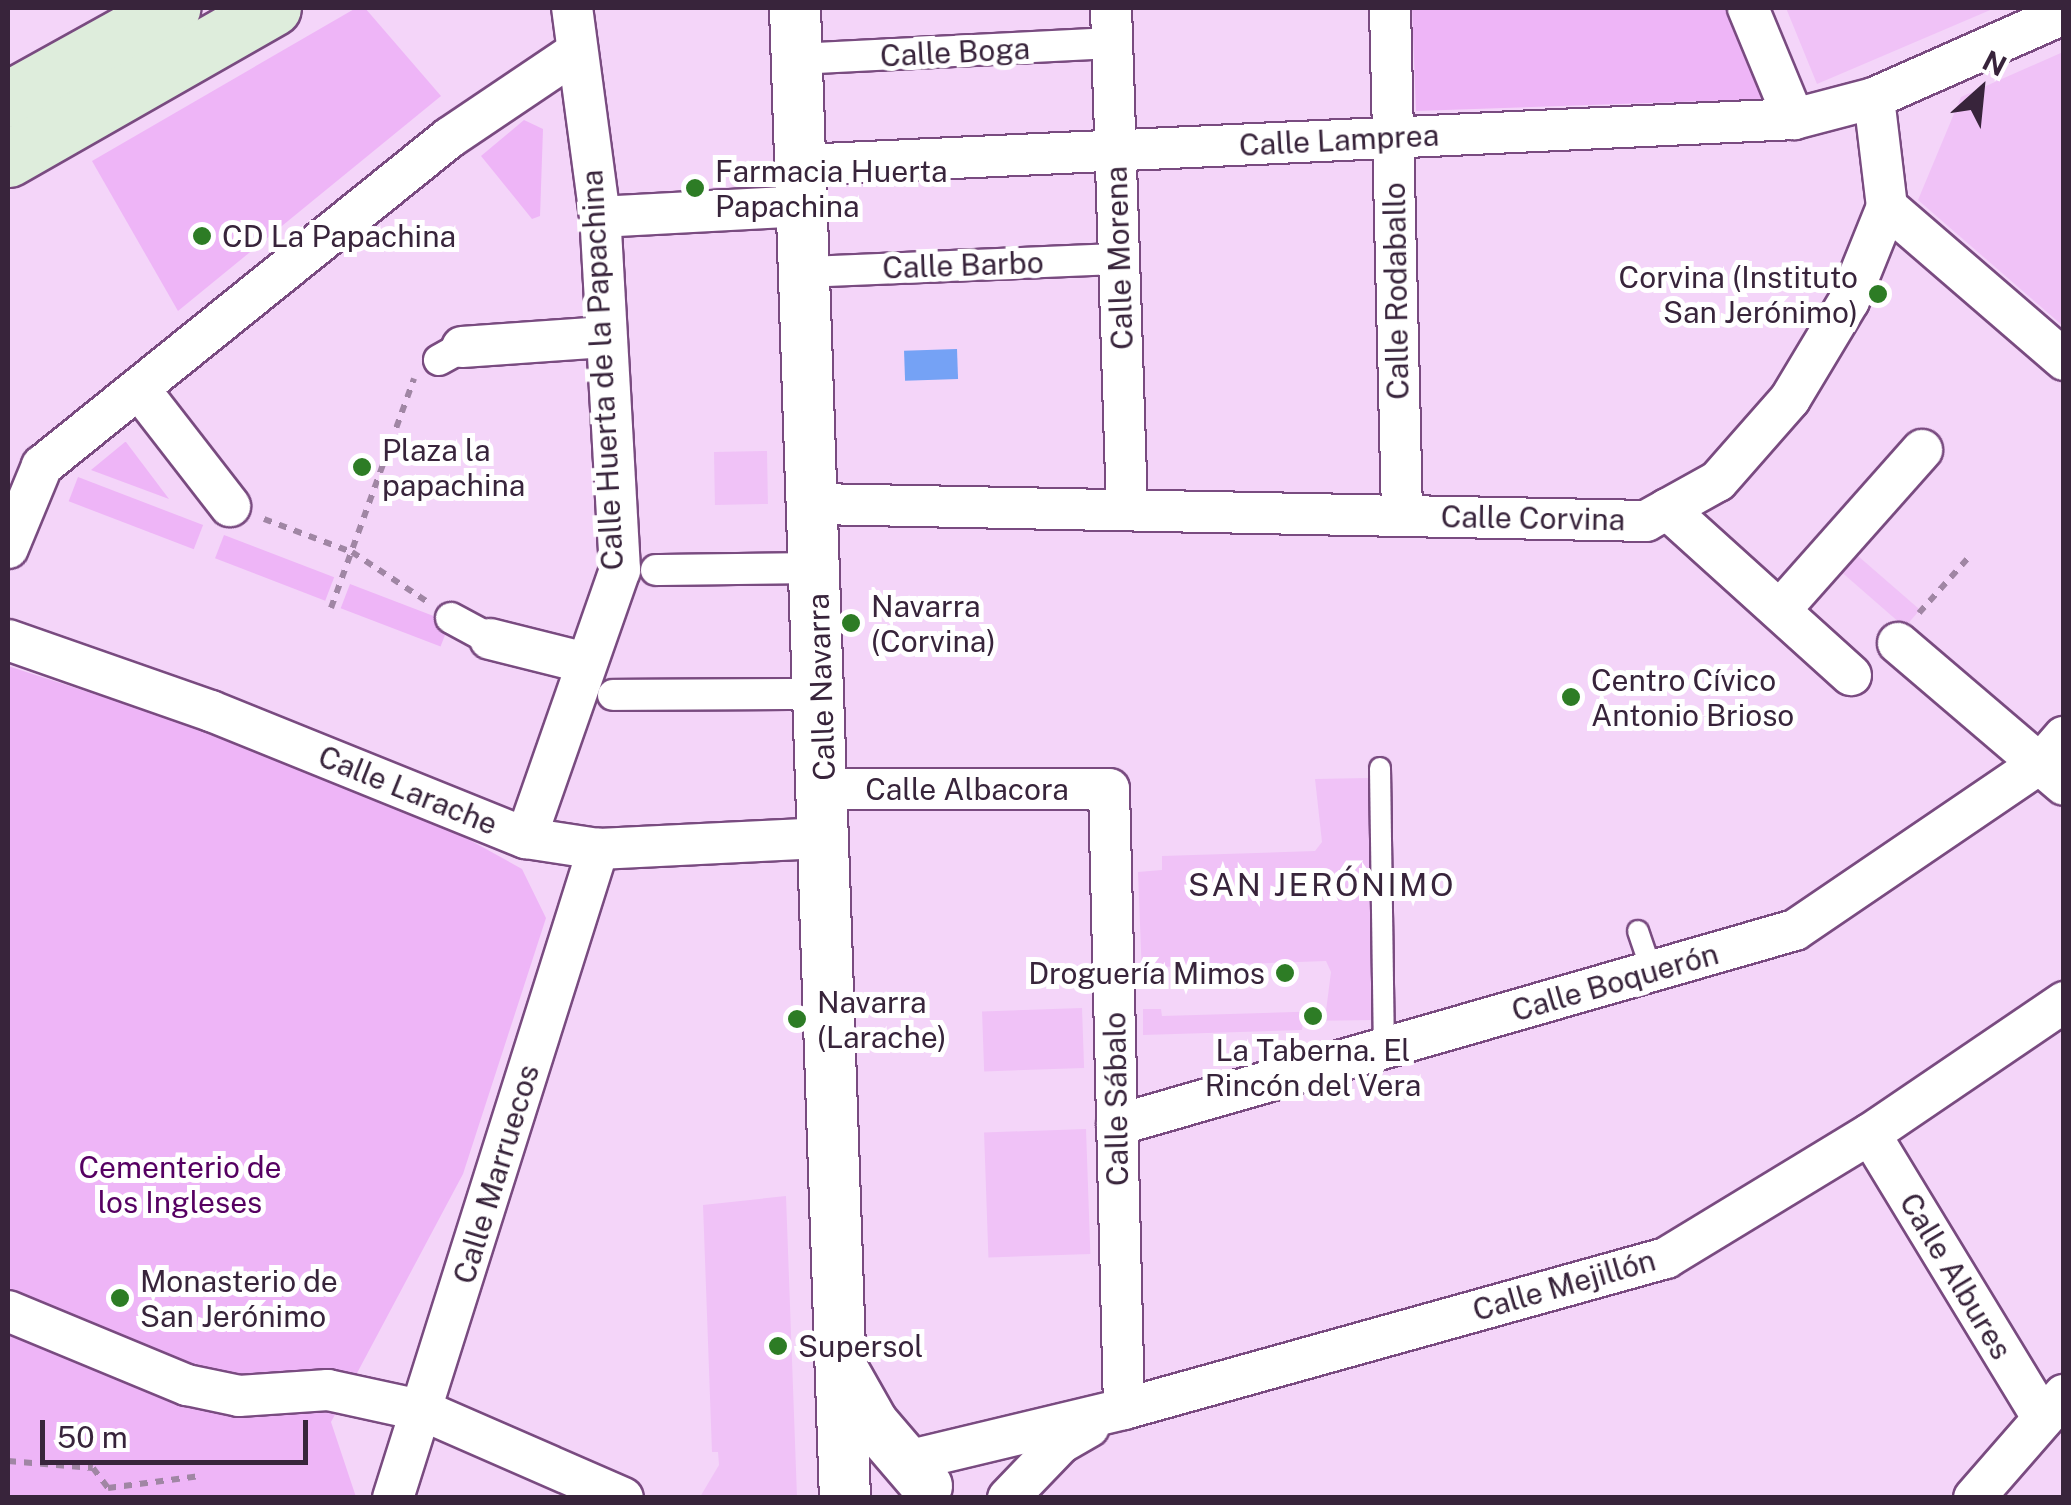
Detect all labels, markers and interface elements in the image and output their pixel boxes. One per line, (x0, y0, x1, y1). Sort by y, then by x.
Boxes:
street label: Calle Boga (879, 30, 1031, 74)
north arrow (1931, 40, 2031, 140)
text: N (1978, 43, 2012, 82)
street label: Calle Lamprea (1238, 117, 1440, 163)
place label: Farmacia Huerta Papachina (715, 153, 948, 224)
street label: Calle Morena (1098, 165, 1140, 351)
street label: Calle Huerta de la Papachina (574, 168, 630, 572)
marker: Farmacia Huerta Papachina (684, 177, 706, 199)
street label: Calle Rodaballo (1376, 182, 1416, 400)
place label: CD La Papachina (222, 218, 456, 254)
marker: CD La Papachina (191, 225, 213, 247)
street label: Calle Barbo (882, 244, 1044, 286)
place label: Corvina (Instituto San Jerónimo) (1619, 259, 1858, 330)
marker: Corvina (Instituto San Jerónimo) (1867, 283, 1889, 305)
place label: Plaza la papachina (382, 432, 525, 502)
marker: Plaza la papachina (351, 456, 373, 478)
street label: Calle Corvina (1440, 498, 1626, 538)
place label: Navarra (Corvina) (871, 588, 996, 658)
street label: Calle Navarra (800, 593, 842, 781)
marker: Navarra (Corvina) (840, 612, 862, 634)
place label: Centro Cívico Antonio Brioso (1591, 662, 1794, 732)
marker: Centro Cívico Antonio Brioso (1560, 686, 1582, 708)
street label: Calle Larache (313, 738, 503, 842)
street label: Calle Albacora (865, 771, 1069, 807)
district label: SAN JERÓNIMO (1188, 866, 1456, 904)
street label: Calle Boquerón (1507, 935, 1723, 1029)
place label: Droguería Mimos (1028, 955, 1265, 991)
marker: Droguería Mimos (1274, 962, 1296, 984)
place label: Navarra (Larache) (817, 984, 947, 1054)
marker: La Taberna. El Rincón del Vera (1302, 1005, 1324, 1027)
marker: Navarra (Larache) (786, 1008, 808, 1030)
street label: Calle Sábalo (1096, 1011, 1136, 1187)
place label: La Taberna. El Rincón del Vera (1204, 1032, 1422, 1102)
street label: Calle Marruecos (446, 1060, 546, 1288)
park label: Cementerio de los Ingleses (78, 1149, 282, 1220)
street label: Calle Albures (1892, 1186, 2020, 1366)
street label: Calle Mejillón (1468, 1242, 1660, 1328)
place label: Monasterio de San Jerónimo (140, 1263, 338, 1334)
marker: Monasterio de San Jerónimo (109, 1287, 131, 1309)
place label: Supersol (798, 1328, 923, 1364)
marker: Supersol (767, 1335, 789, 1357)
scale bar (45, 1400, 312, 1462)
text: 50 m (57, 1419, 128, 1455)

